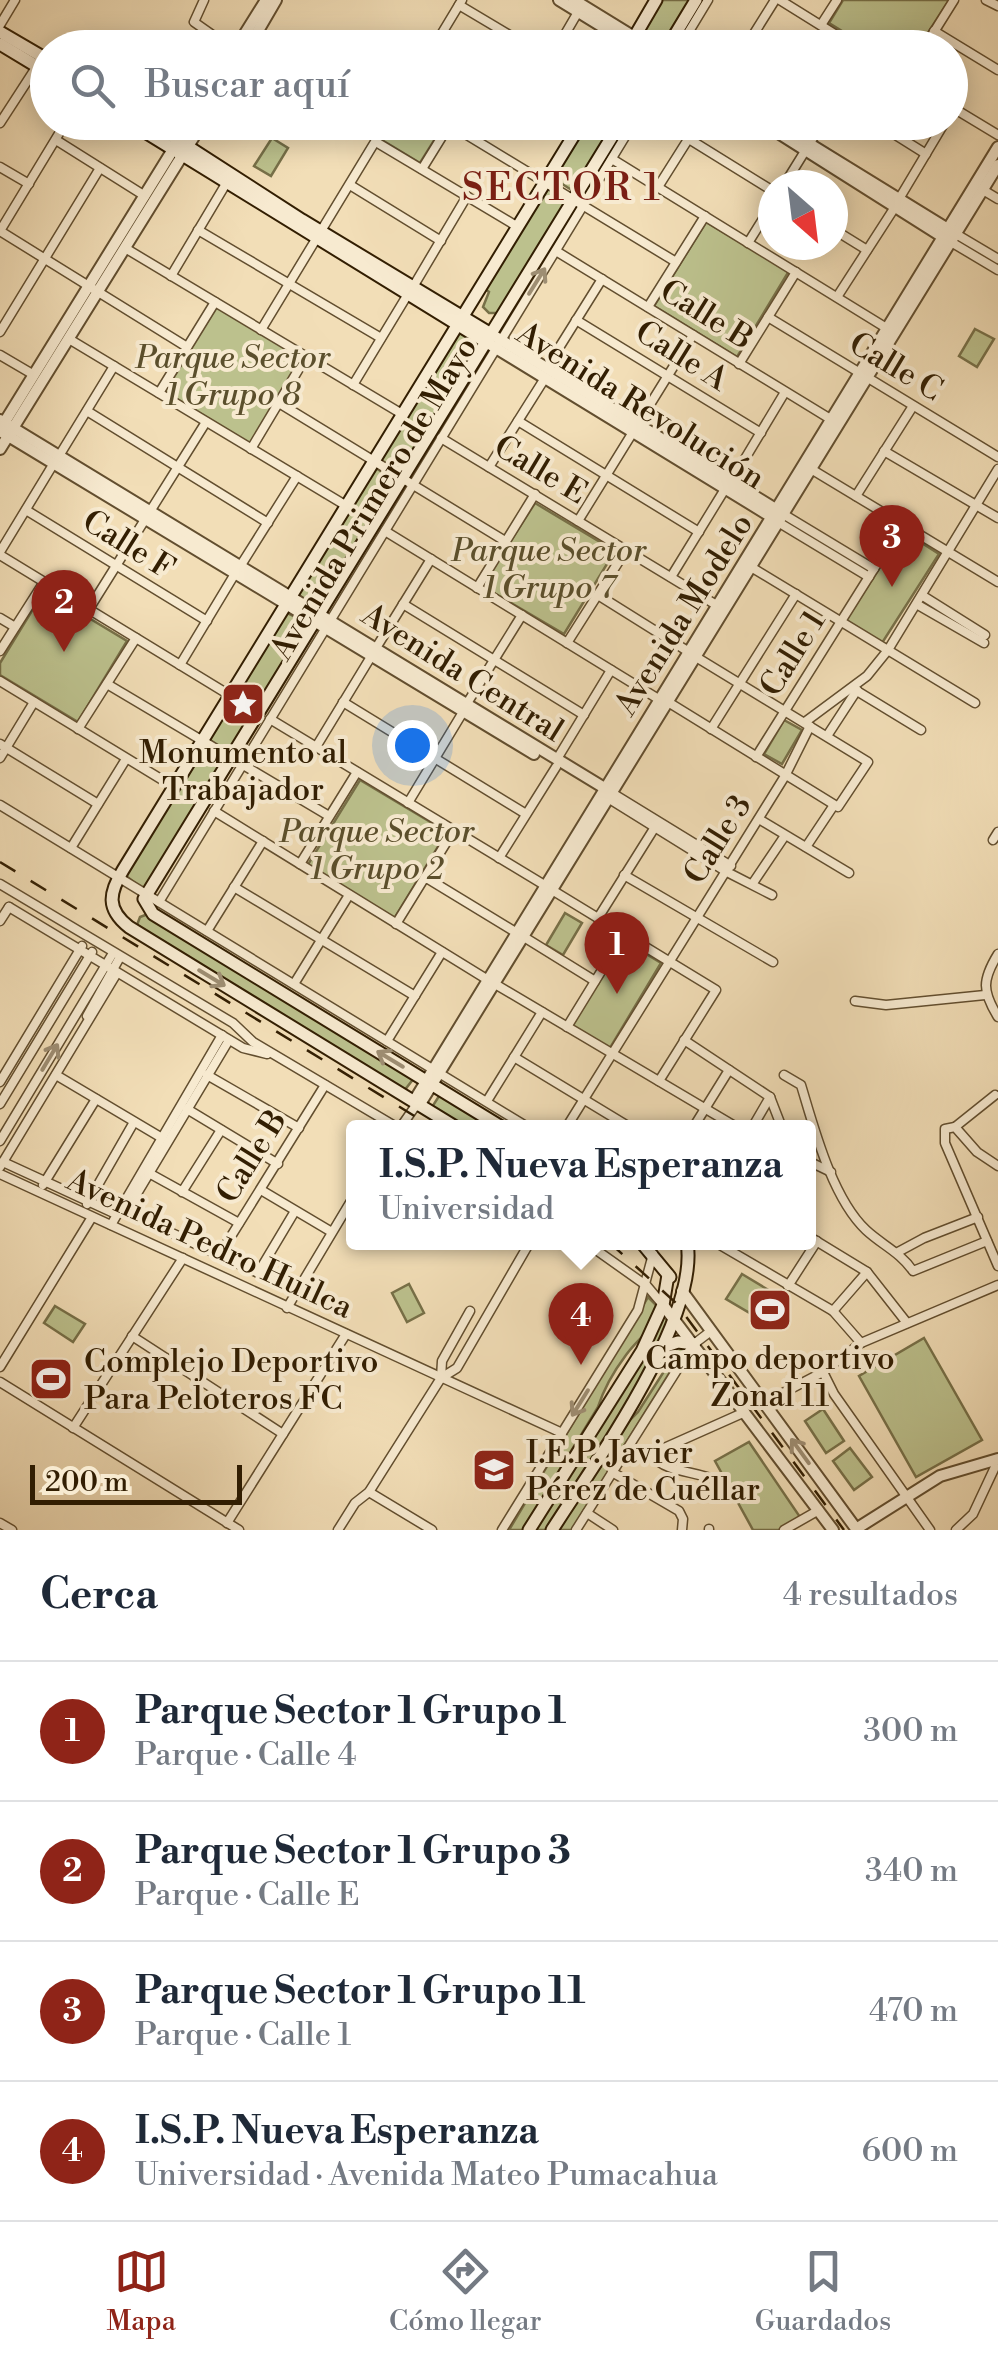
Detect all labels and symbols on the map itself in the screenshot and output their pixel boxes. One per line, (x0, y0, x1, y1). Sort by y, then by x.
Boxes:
district label: SECTOR 1 (462, 165, 662, 212)
north arrow (758, 170, 848, 260)
one-way arrow (527, 267, 548, 296)
street label: Calle B (652, 271, 760, 359)
street label: Calle A (628, 312, 736, 400)
street label: Avenida Revolución (508, 313, 772, 498)
street label: Calle C (842, 323, 949, 410)
street label: Avenida Primero de Mayo (261, 330, 486, 668)
park label: Parque Sector 1 Grupo 8 (135, 338, 332, 415)
street label: Calle E (486, 426, 594, 513)
street label: Calle F (75, 501, 182, 589)
pin: 3 (860, 504, 924, 587)
street label: Avenida Modelo (605, 506, 762, 724)
park label: Parque Sector 1 Grupo 7 (451, 531, 648, 608)
pin: 2 (32, 570, 96, 652)
street label: Avenida Central (353, 594, 571, 751)
street label: Calle 1 (751, 603, 835, 704)
place icon: Monumento al Trabajador (220, 681, 266, 727)
your location (387, 720, 438, 771)
place label: Monumento al Trabajador (139, 733, 348, 810)
street label: Calle 3 (675, 788, 761, 891)
park label: Parque Sector 1 Grupo 2 (279, 812, 476, 889)
pin: 1 (584, 912, 650, 994)
one-way arrow (197, 968, 226, 988)
one-way arrow (40, 1043, 60, 1072)
one-way arrow (376, 1049, 405, 1069)
street label: Calle B (208, 1103, 296, 1211)
street label: Avenida Pedro Huilca (59, 1160, 360, 1328)
pin: 4 (548, 1282, 614, 1365)
sports icon: Campo deportivo Zonal 11 (747, 1287, 793, 1333)
place label: Campo deportivo Zonal 11 (645, 1339, 895, 1416)
place label: Complejo Deportivo Para Peloteros FC (84, 1342, 378, 1419)
sports icon: Complejo Deportivo Para Peloteros FC (28, 1356, 74, 1402)
one-way arrow (570, 1388, 591, 1417)
place label: I.E.P. Javier Pérez de Cuéllar (526, 1433, 760, 1510)
one-way arrow (789, 1438, 810, 1465)
school or university icon: I.E.P. Javier Pérez de Cuéllar (471, 1447, 517, 1493)
scale bar (30, 1460, 242, 1504)

